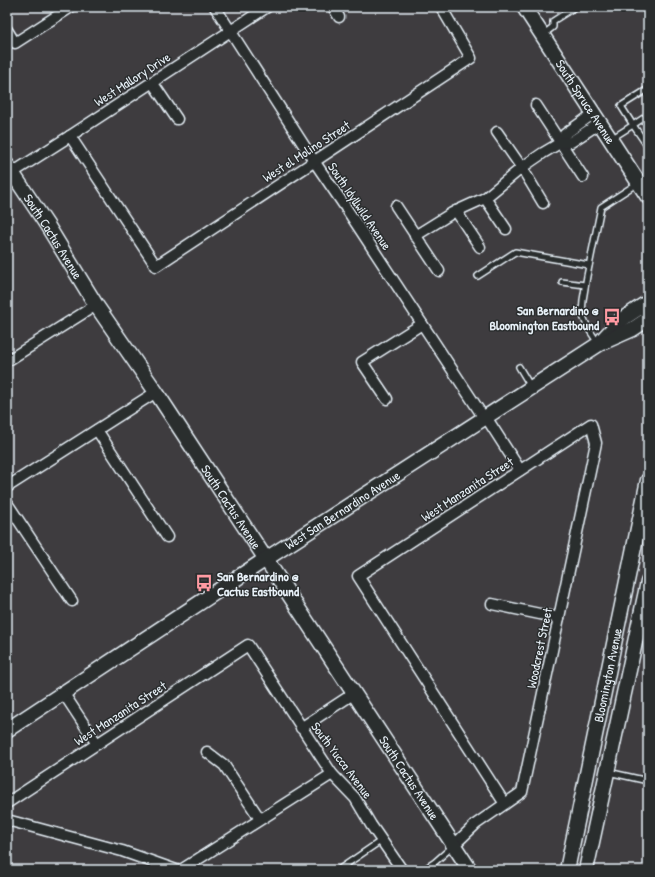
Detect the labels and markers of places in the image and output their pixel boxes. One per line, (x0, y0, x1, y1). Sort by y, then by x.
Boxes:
place label: San Bernardino @ Bloomington Eastbound (489, 301, 600, 335)
bus stop icon: San Bernardino @ Bloomington Eastbound (602, 307, 622, 327)
place label: San Bernardino @ Cactus Eastbound (217, 567, 300, 600)
bus stop icon: San Bernardino @ Cactus Eastbound (194, 573, 214, 593)

